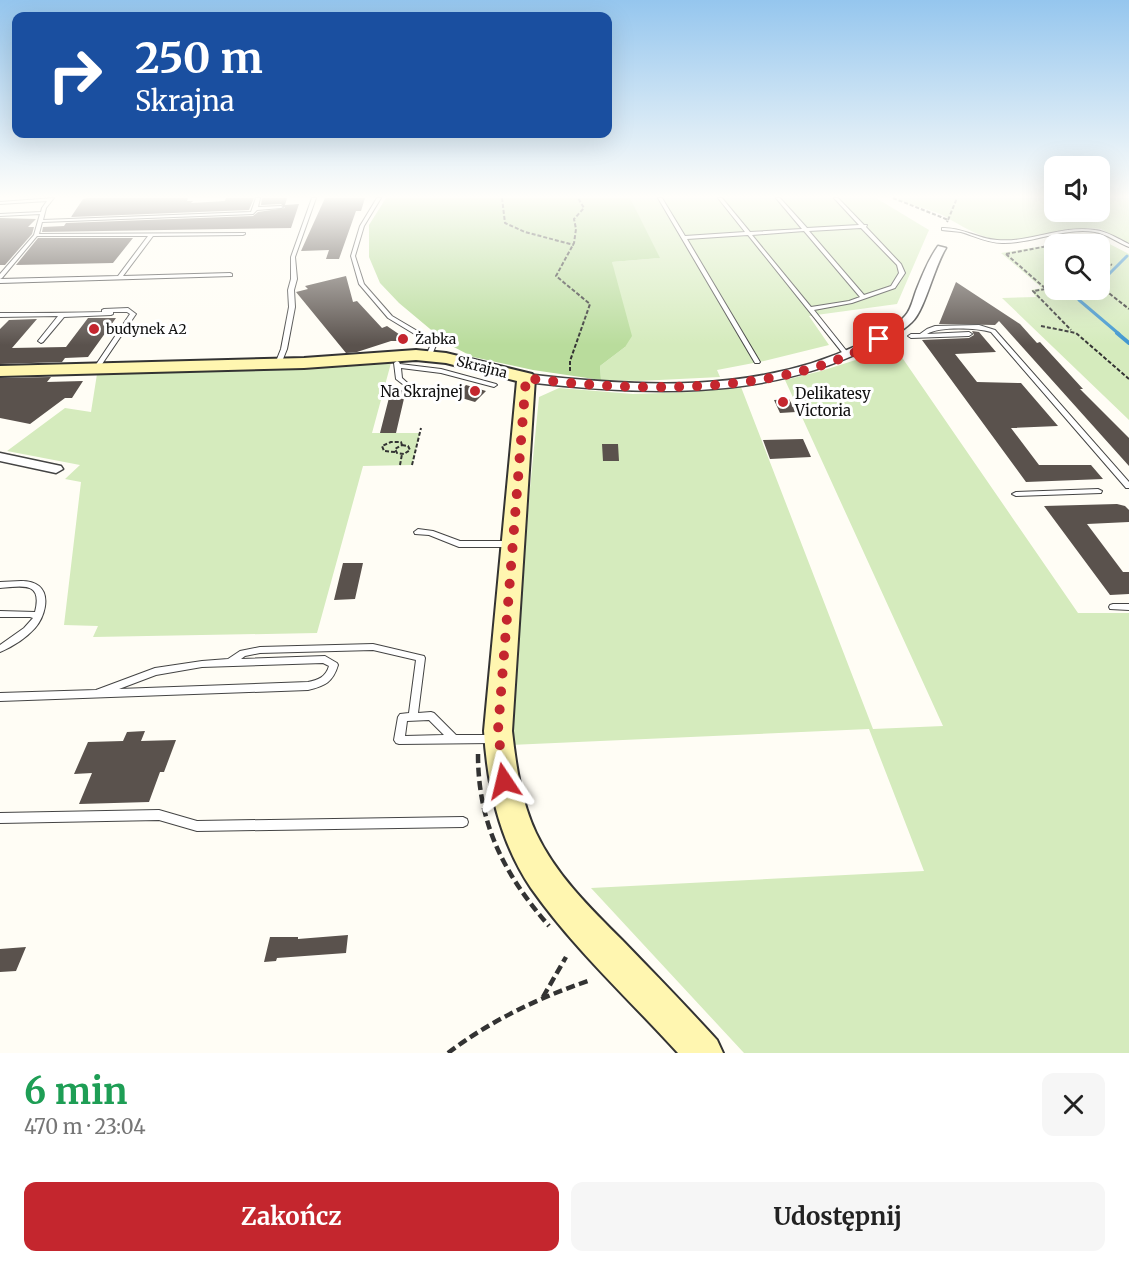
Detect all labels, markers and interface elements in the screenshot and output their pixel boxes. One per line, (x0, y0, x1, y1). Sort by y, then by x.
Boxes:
text: 250 m (135, 32, 263, 84)
icon: right (36, 36, 114, 114)
text: Skrajna (135, 84, 235, 118)
map controls (1044, 156, 1110, 300)
button: sound (1044, 156, 1110, 222)
button: search (1044, 234, 1110, 300)
pin (853, 313, 904, 364)
place label: budynek A2 (105, 320, 187, 338)
marker: budynek A2 (87, 322, 101, 336)
icon: arrive (862, 322, 895, 355)
place label: Żabka (415, 330, 457, 348)
marker: Żabka (396, 332, 410, 346)
street label: Skrajna (455, 352, 510, 382)
place label: Na Skrajnej (380, 382, 463, 401)
marker: Na Skrajnej (468, 384, 482, 398)
place label: Delikatesy Victoria (794, 384, 871, 420)
marker: Delikatesy Victoria (776, 395, 790, 409)
position arrow (472, 749, 536, 813)
text: 6 min (24, 1069, 128, 1114)
button: close (1042, 1073, 1105, 1136)
text: 470 m · 23:04 (24, 1114, 146, 1139)
button: Zakończ (24, 1182, 559, 1251)
button: Udostępnij (571, 1182, 1105, 1251)

